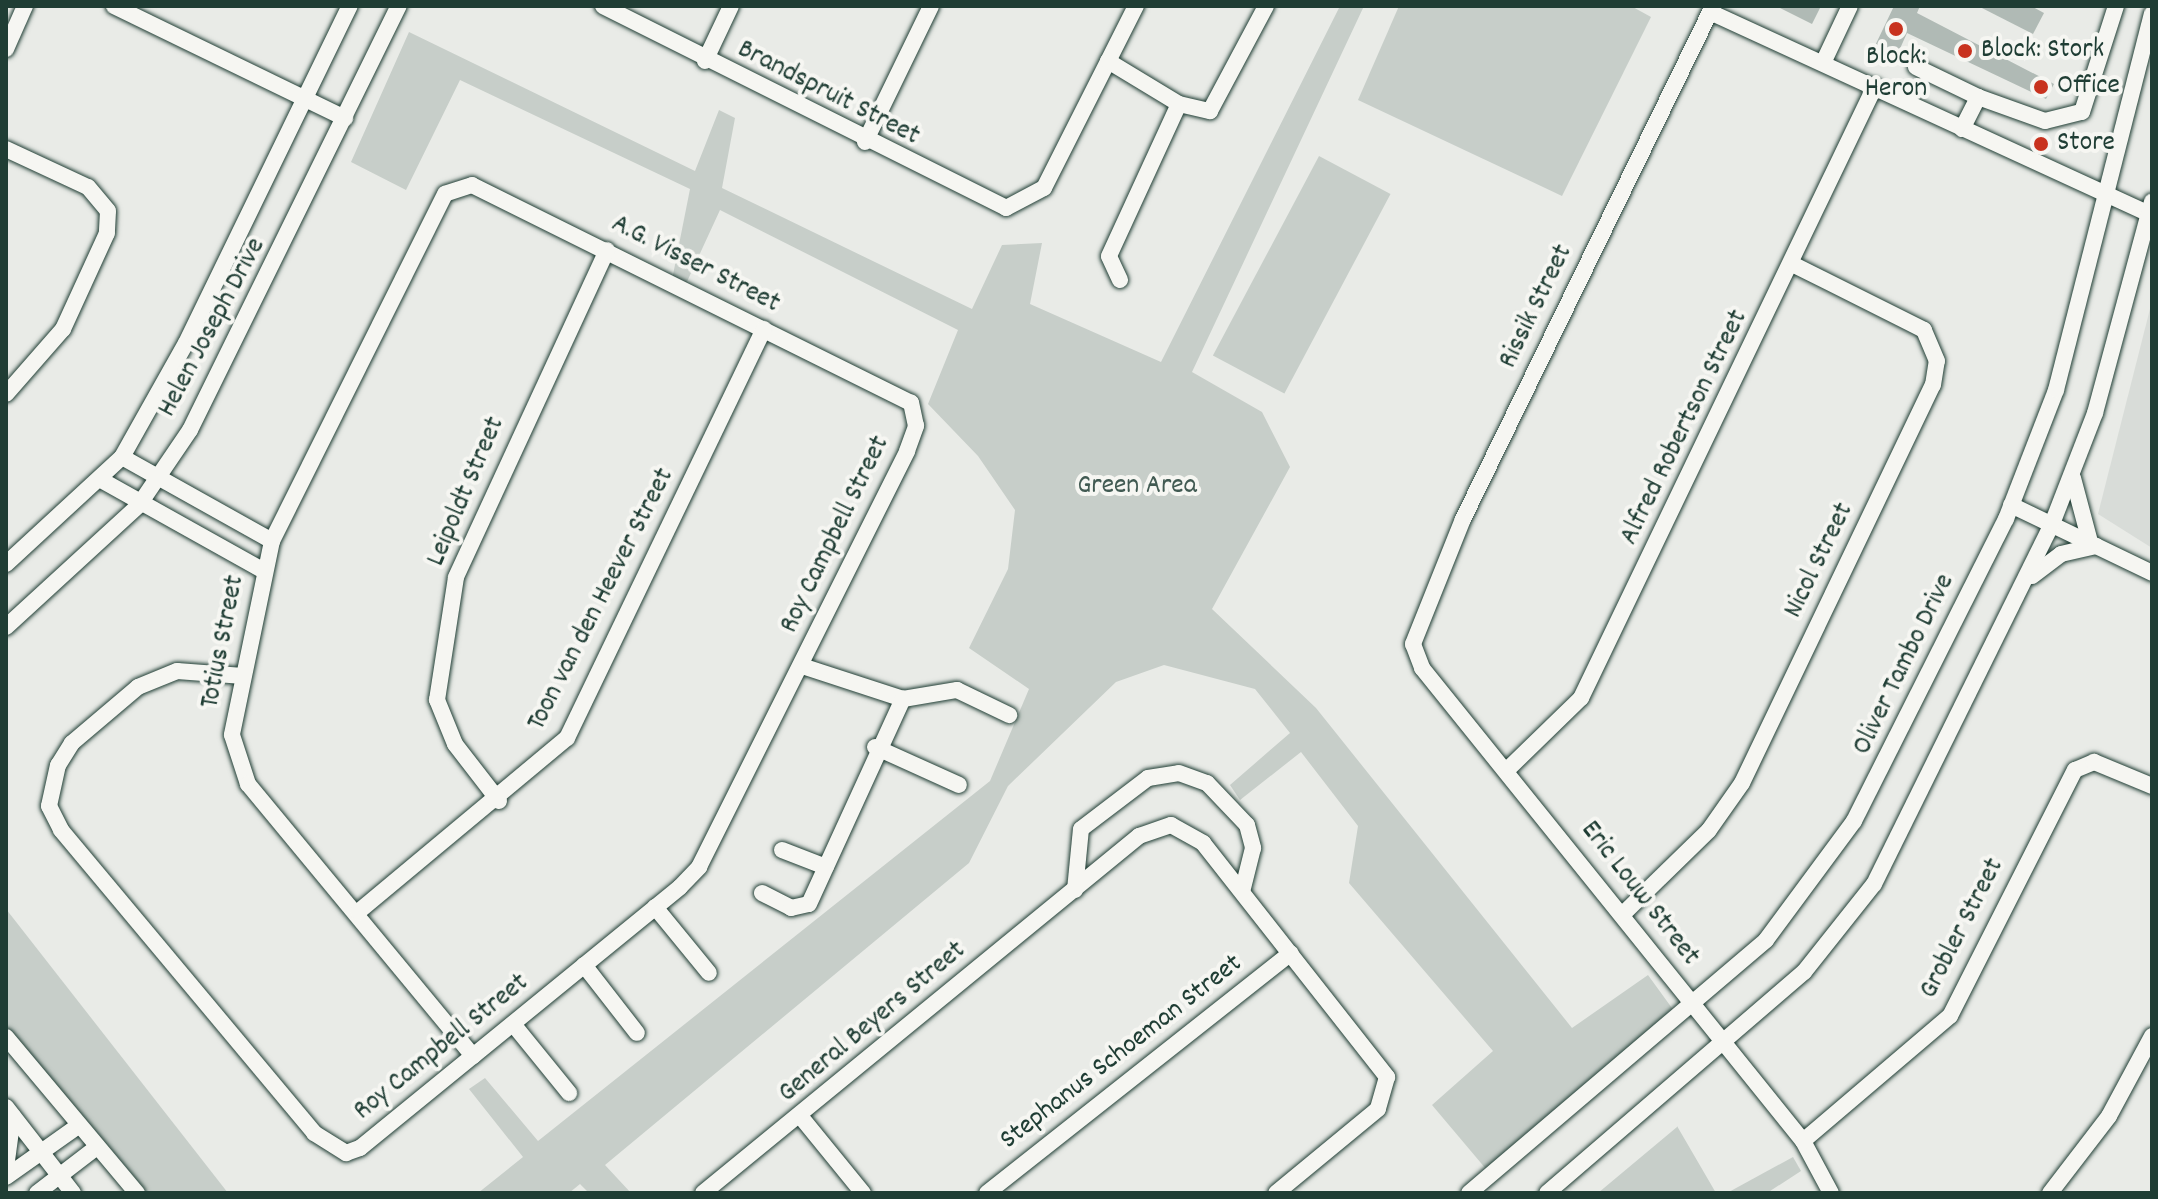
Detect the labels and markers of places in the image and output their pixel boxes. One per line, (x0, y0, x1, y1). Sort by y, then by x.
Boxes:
marker: Block: Heron (1887, 20, 1905, 38)
place label: Block: Stork (1981, 34, 2104, 68)
place label: Block: Heron (1865, 41, 1927, 107)
marker: Block: Stork (1956, 42, 1974, 60)
place label: Office (2057, 70, 2120, 104)
marker: Office (2032, 78, 2050, 96)
place label: Store (2057, 127, 2115, 161)
marker: Store (2032, 135, 2050, 153)

